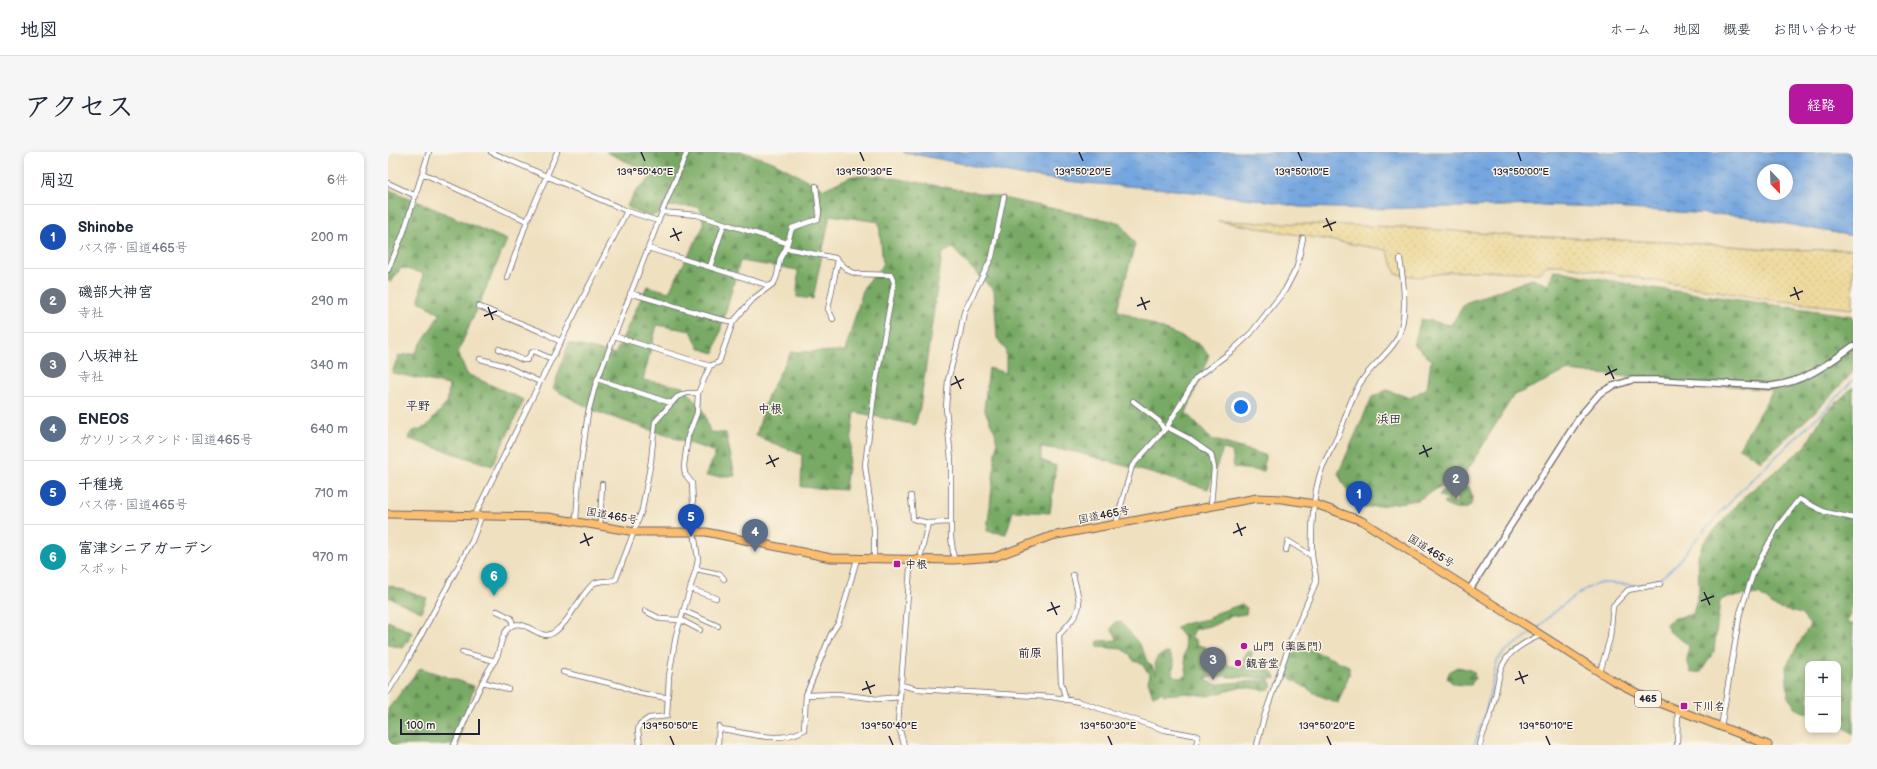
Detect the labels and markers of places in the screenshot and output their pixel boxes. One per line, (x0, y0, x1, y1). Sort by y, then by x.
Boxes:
pin: 2 (1443, 466, 1469, 499)
pin: 1 (1346, 481, 1372, 514)
pin: 5 (678, 504, 704, 537)
pin: 4 (742, 519, 768, 552)
place label: 中根 (905, 558, 928, 571)
marker: 中根 (892, 559, 902, 569)
pin: 6 (481, 563, 507, 596)
place label: 山門（薬医門） (1252, 640, 1329, 653)
marker: 山門（薬医門） (1239, 641, 1249, 651)
pin: 3 (1200, 647, 1226, 680)
place label: 観音堂 (1246, 657, 1279, 670)
marker: 観音堂 (1233, 658, 1243, 668)
place label: 下川名 (1692, 700, 1725, 713)
marker: 下川名 (1679, 701, 1689, 711)

